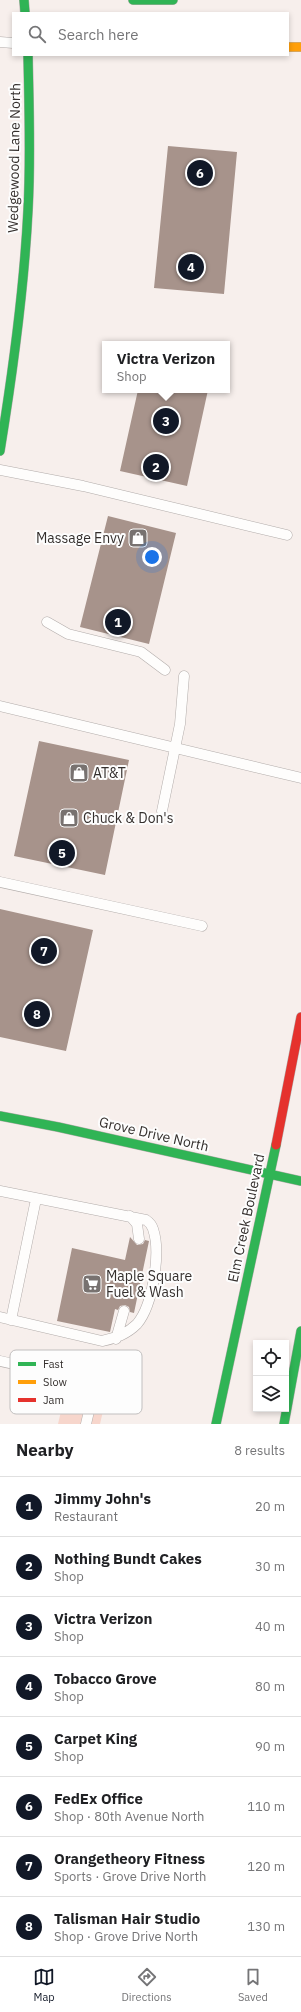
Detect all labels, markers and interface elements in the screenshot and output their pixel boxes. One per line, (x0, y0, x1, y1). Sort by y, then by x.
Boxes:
search box (12, 12, 289, 56)
icon: search (26, 23, 48, 45)
text: Search here (58, 25, 138, 44)
street label: Wedgewood Lane North (4, 83, 24, 233)
pin: 6 (187, 158, 213, 188)
pin: 4 (178, 252, 204, 282)
popup (102, 341, 230, 393)
text: Victra Verizon (117, 349, 215, 368)
text: Shop (117, 368, 147, 385)
pin: 3 (153, 406, 179, 436)
pin: 2 (143, 452, 169, 482)
shop icon: Massage Envy (127, 527, 149, 549)
place label: Massage Envy (36, 529, 124, 547)
your location (142, 547, 162, 567)
pin: 1 (105, 607, 131, 637)
shop icon: AT&T (68, 762, 90, 784)
place label: AT&T (93, 764, 126, 782)
shop icon: Chuck & Don's (58, 807, 80, 829)
place label: Chuck & Don's (83, 809, 174, 827)
pin: 5 (49, 838, 75, 868)
pin: 7 (31, 936, 57, 966)
pin: 8 (24, 999, 50, 1029)
street label: Grove Drive North (97, 1113, 211, 1155)
street label: Elm Creek Boulevard (224, 1152, 268, 1284)
place label: Maple Square Fuel & Wash (106, 1267, 193, 1301)
supermarket icon: Maple Square Fuel & Wash (81, 1273, 103, 1295)
map controls (253, 1340, 289, 1412)
button: locate (253, 1340, 289, 1376)
legend (10, 1350, 142, 1414)
text: Fast (43, 1357, 64, 1371)
text: Slow (43, 1375, 67, 1389)
button: layers (253, 1376, 289, 1412)
text: Jam (43, 1393, 64, 1407)
text: Nearby (16, 1439, 74, 1461)
text: 8 results (234, 1442, 285, 1459)
text: Jimmy John's (54, 1489, 151, 1508)
text: 1 (25, 1498, 33, 1515)
text: 20 m (255, 1498, 285, 1515)
text: Restaurant (54, 1508, 118, 1525)
text: Nothing Bundt Cakes (54, 1549, 202, 1568)
text: 2 (25, 1558, 33, 1575)
text: 30 m (255, 1558, 285, 1575)
text: Shop (54, 1568, 84, 1585)
text: Victra Verizon (54, 1609, 152, 1628)
text: 3 (25, 1618, 33, 1635)
text: 40 m (255, 1618, 285, 1635)
text: Shop (54, 1628, 84, 1645)
text: Tobacco Grove (54, 1669, 157, 1688)
text: 4 (25, 1678, 33, 1695)
text: 80 m (255, 1678, 285, 1695)
text: Shop (54, 1688, 84, 1705)
text: Carpet King (54, 1729, 137, 1748)
text: 5 (25, 1738, 33, 1755)
text: 90 m (255, 1738, 285, 1755)
text: Shop (54, 1748, 84, 1765)
text: FedEx Office (54, 1789, 143, 1808)
text: 6 (25, 1798, 33, 1815)
text: 110 m (247, 1798, 285, 1815)
text: Shop · 80th Avenue North (54, 1808, 204, 1825)
text: Orangetheory Fitness (54, 1849, 205, 1868)
text: 7 (25, 1858, 33, 1875)
text: 120 m (247, 1858, 285, 1875)
text: Sports · Grove Drive North (54, 1868, 206, 1885)
text: Talisman Hair Studio (54, 1909, 200, 1928)
text: 8 (25, 1918, 33, 1935)
text: 130 m (247, 1918, 285, 1935)
text: Shop · Grove Drive North (54, 1928, 198, 1945)
tab: Map (33, 1966, 55, 2004)
tab: Directions (121, 1966, 172, 2004)
tab: Saved (238, 1966, 268, 2004)

